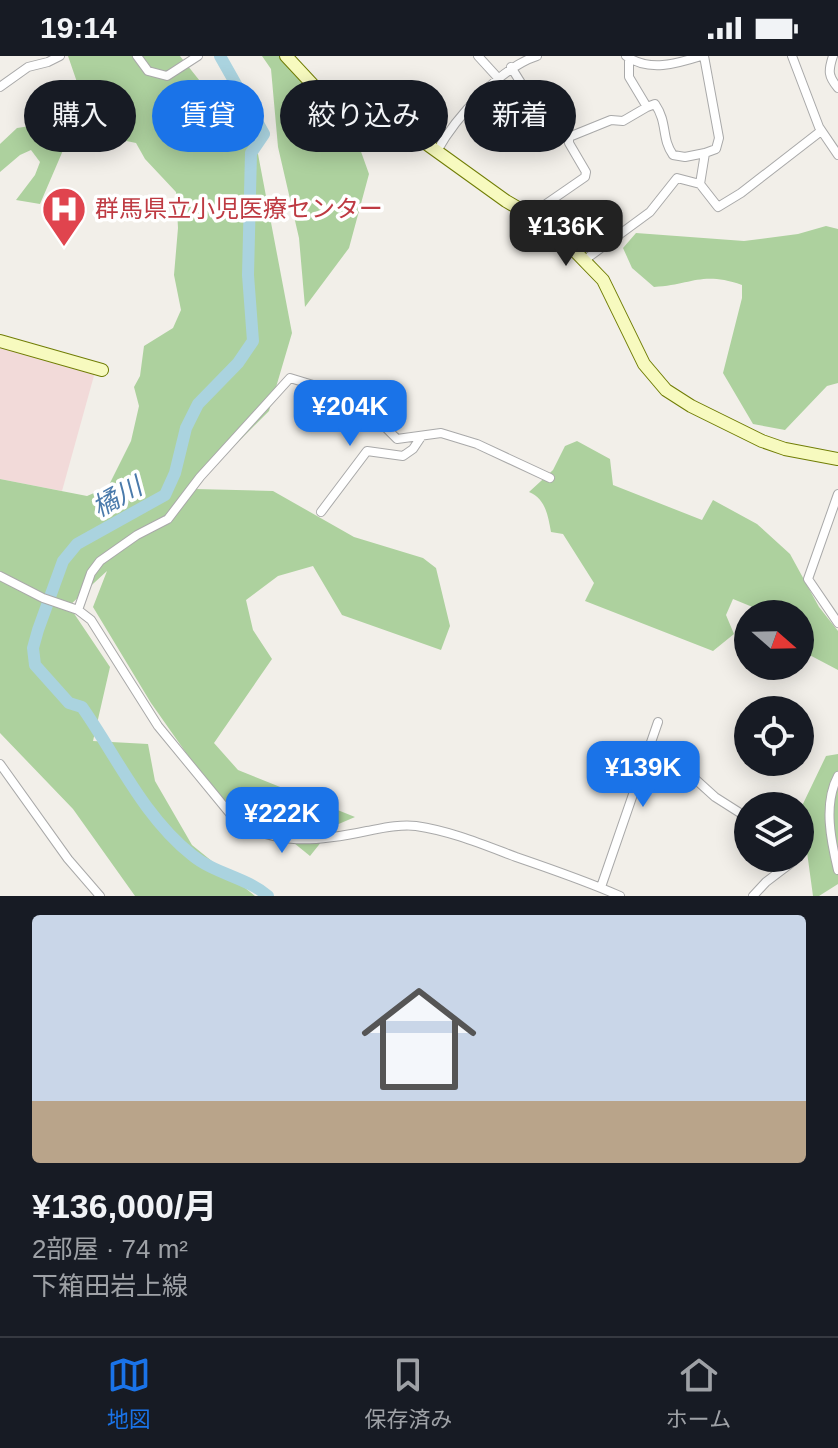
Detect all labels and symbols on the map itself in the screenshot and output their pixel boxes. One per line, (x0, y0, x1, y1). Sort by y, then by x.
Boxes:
hospital icon: 群馬県立小児医療センター (40, 185, 88, 248)
place label: 群馬県立小児医療センター (95, 195, 383, 222)
pin: ¥136K (510, 200, 622, 268)
pin: ¥204K (294, 380, 406, 448)
water label: 橘川 (87, 470, 150, 523)
north arrow (734, 600, 814, 680)
pin: ¥139K (587, 741, 699, 809)
pin: ¥222K (226, 787, 338, 855)

